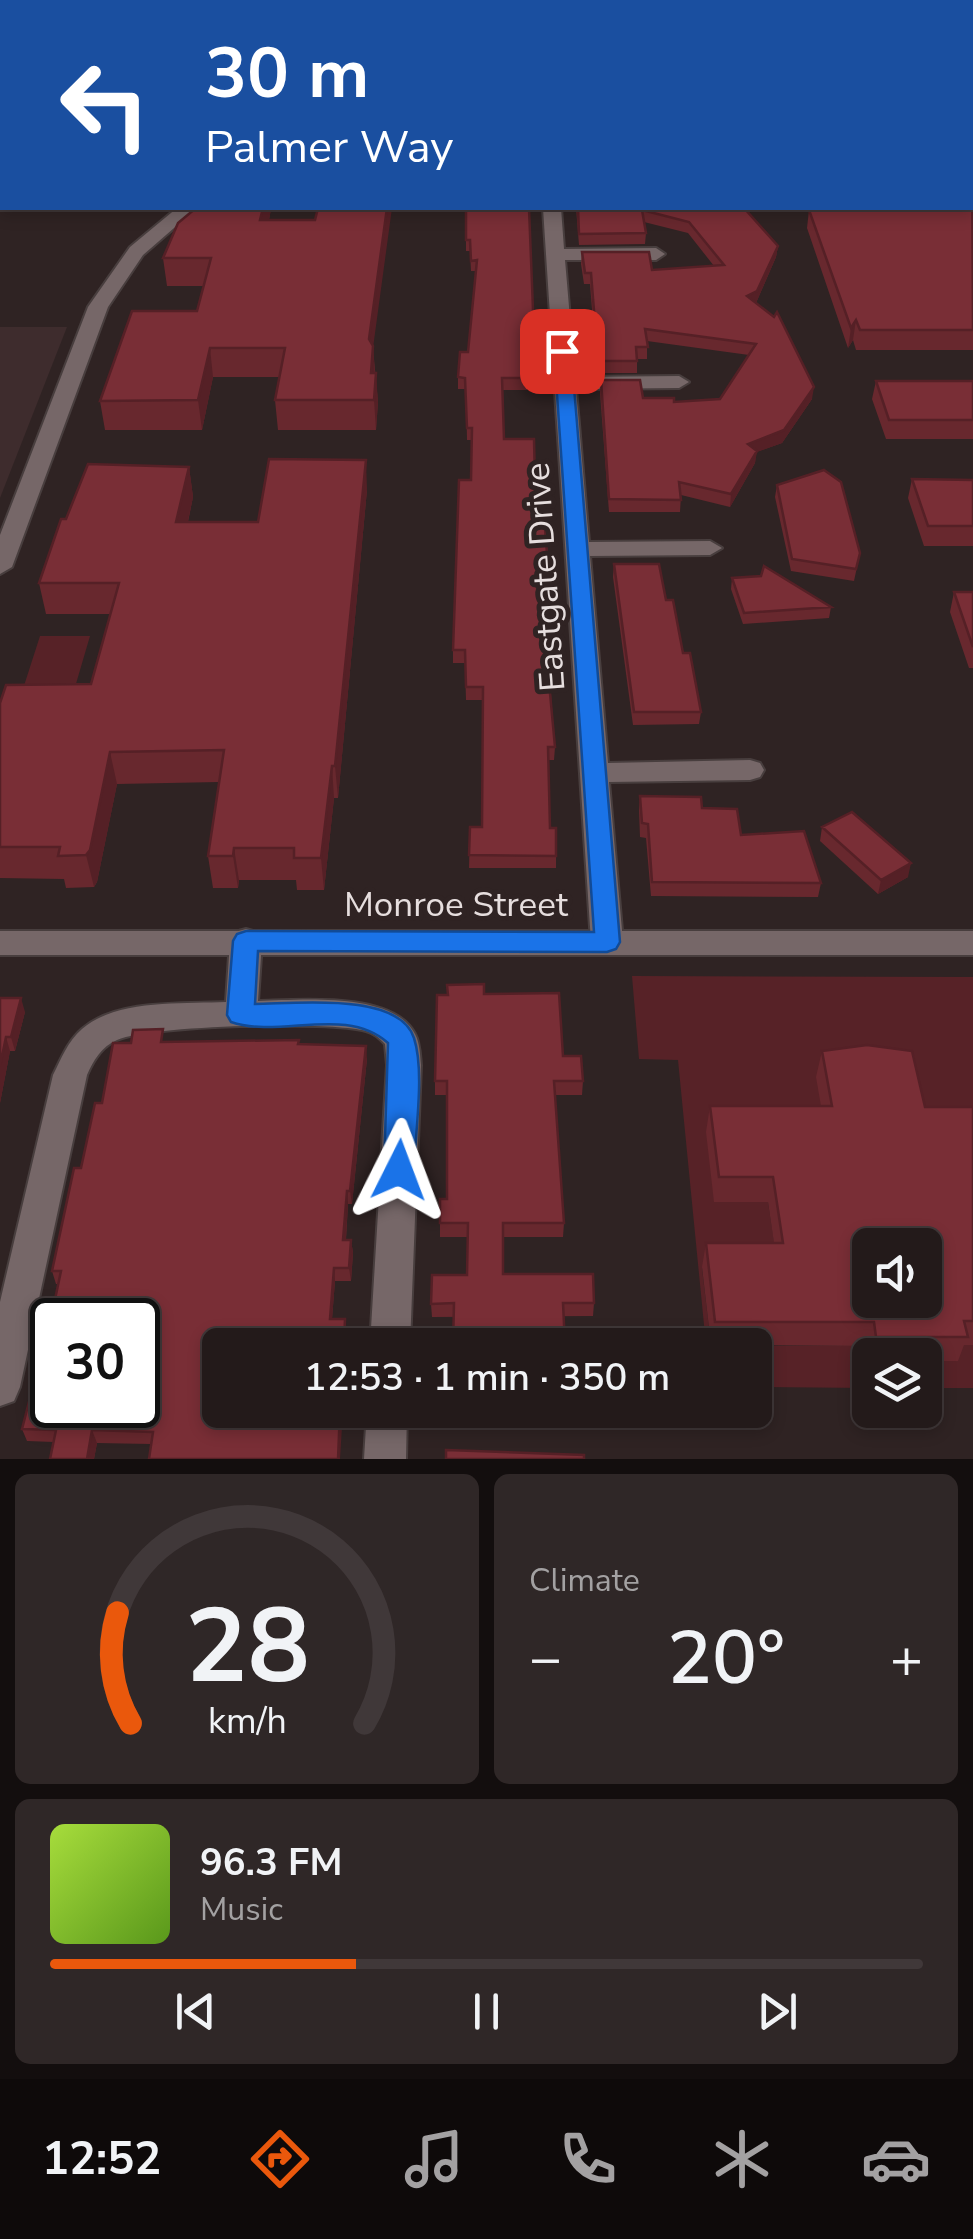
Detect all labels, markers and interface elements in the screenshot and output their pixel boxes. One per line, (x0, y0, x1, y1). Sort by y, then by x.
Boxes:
text: 30 m (205, 26, 369, 122)
icon: left (40, 40, 170, 170)
text: Palmer Way (205, 117, 453, 178)
pin (520, 309, 605, 394)
icon: arrive (535, 324, 590, 379)
street label: Eastgate Drive (514, 461, 576, 693)
street label: Monroe Street (344, 881, 569, 928)
position arrow (347, 1118, 451, 1222)
map controls (852, 1228, 942, 1428)
button: sound (852, 1228, 942, 1318)
speed limit sign: 30 (30, 1298, 160, 1428)
button: layers (852, 1338, 942, 1428)
text: 12:53 · 1 min · 350 m (304, 1352, 670, 1403)
text: Climate (529, 1559, 640, 1602)
text: 28 (185, 1576, 309, 1718)
text: 20° (667, 1607, 785, 1709)
text: − (529, 1621, 562, 1696)
text: + (890, 1621, 923, 1696)
text: km/h (208, 1697, 286, 1746)
text: 96.3 FM (200, 1837, 342, 1888)
text: Music (200, 1888, 283, 1931)
icon: previous (168, 1984, 223, 2039)
icon: pause (459, 1984, 514, 2039)
icon: next (750, 1984, 805, 2039)
icon: directions (245, 2124, 315, 2194)
icon: music (399, 2124, 469, 2194)
icon: phone (553, 2124, 623, 2194)
icon: climate (707, 2124, 777, 2194)
icon: car (861, 2124, 931, 2194)
text: 12:52 (42, 2129, 161, 2190)

